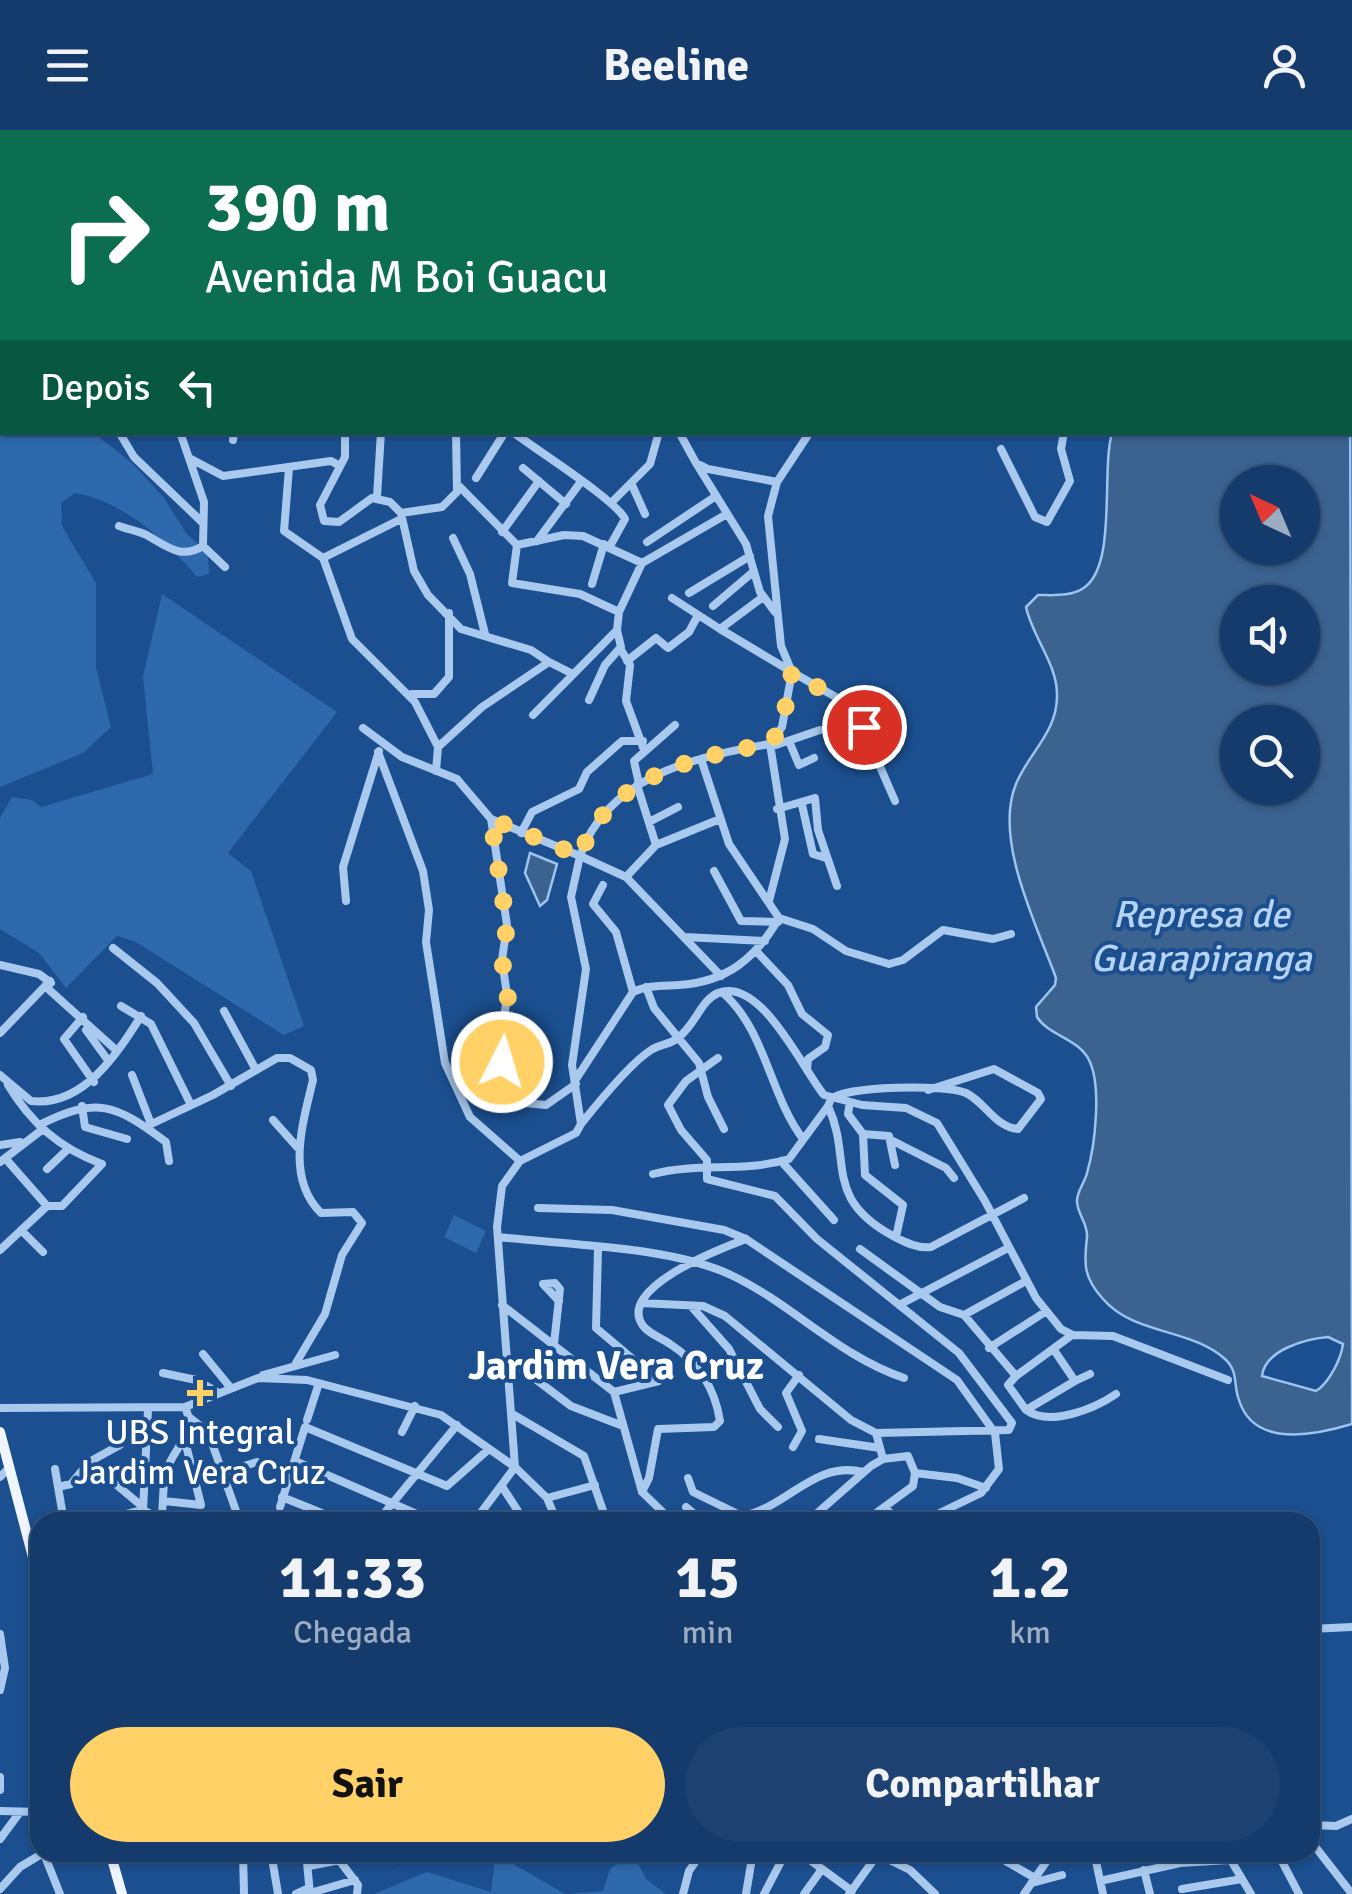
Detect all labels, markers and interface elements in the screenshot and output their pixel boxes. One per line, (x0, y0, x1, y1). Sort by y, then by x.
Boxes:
icon: menu (40, 38, 95, 93)
text: Beeline (603, 38, 749, 93)
icon: person (1257, 38, 1312, 93)
text: 390 m (205, 164, 390, 250)
icon: right (40, 170, 170, 300)
text: Avenida M Boi Guacu (205, 250, 608, 305)
icon: left (170, 360, 225, 415)
text: Depois (40, 364, 150, 411)
north arrow (1220, 465, 1320, 565)
map controls (1220, 465, 1320, 805)
button: sound (1220, 585, 1320, 685)
pin (822, 685, 907, 770)
icon: arrive (837, 700, 892, 755)
button: search (1220, 705, 1320, 805)
water label: Represa de Guarapiranga (1091, 891, 1313, 982)
position arrow (450, 1010, 554, 1114)
district label: Jardim Vera Cruz (468, 1341, 764, 1391)
marker: UBS Integral Jardim Vera Cruz (187, 1380, 213, 1406)
place label: UBS Integral Jardim Vera Cruz (74, 1411, 326, 1494)
text: 11:33 (279, 1541, 426, 1615)
text: 15 (675, 1541, 740, 1615)
text: 1.2 (989, 1541, 1071, 1615)
text: Chegada (293, 1613, 412, 1652)
text: min (682, 1613, 733, 1652)
text: km (1009, 1613, 1051, 1652)
button: Sair (70, 1727, 665, 1842)
button: Compartilhar (685, 1727, 1280, 1842)

